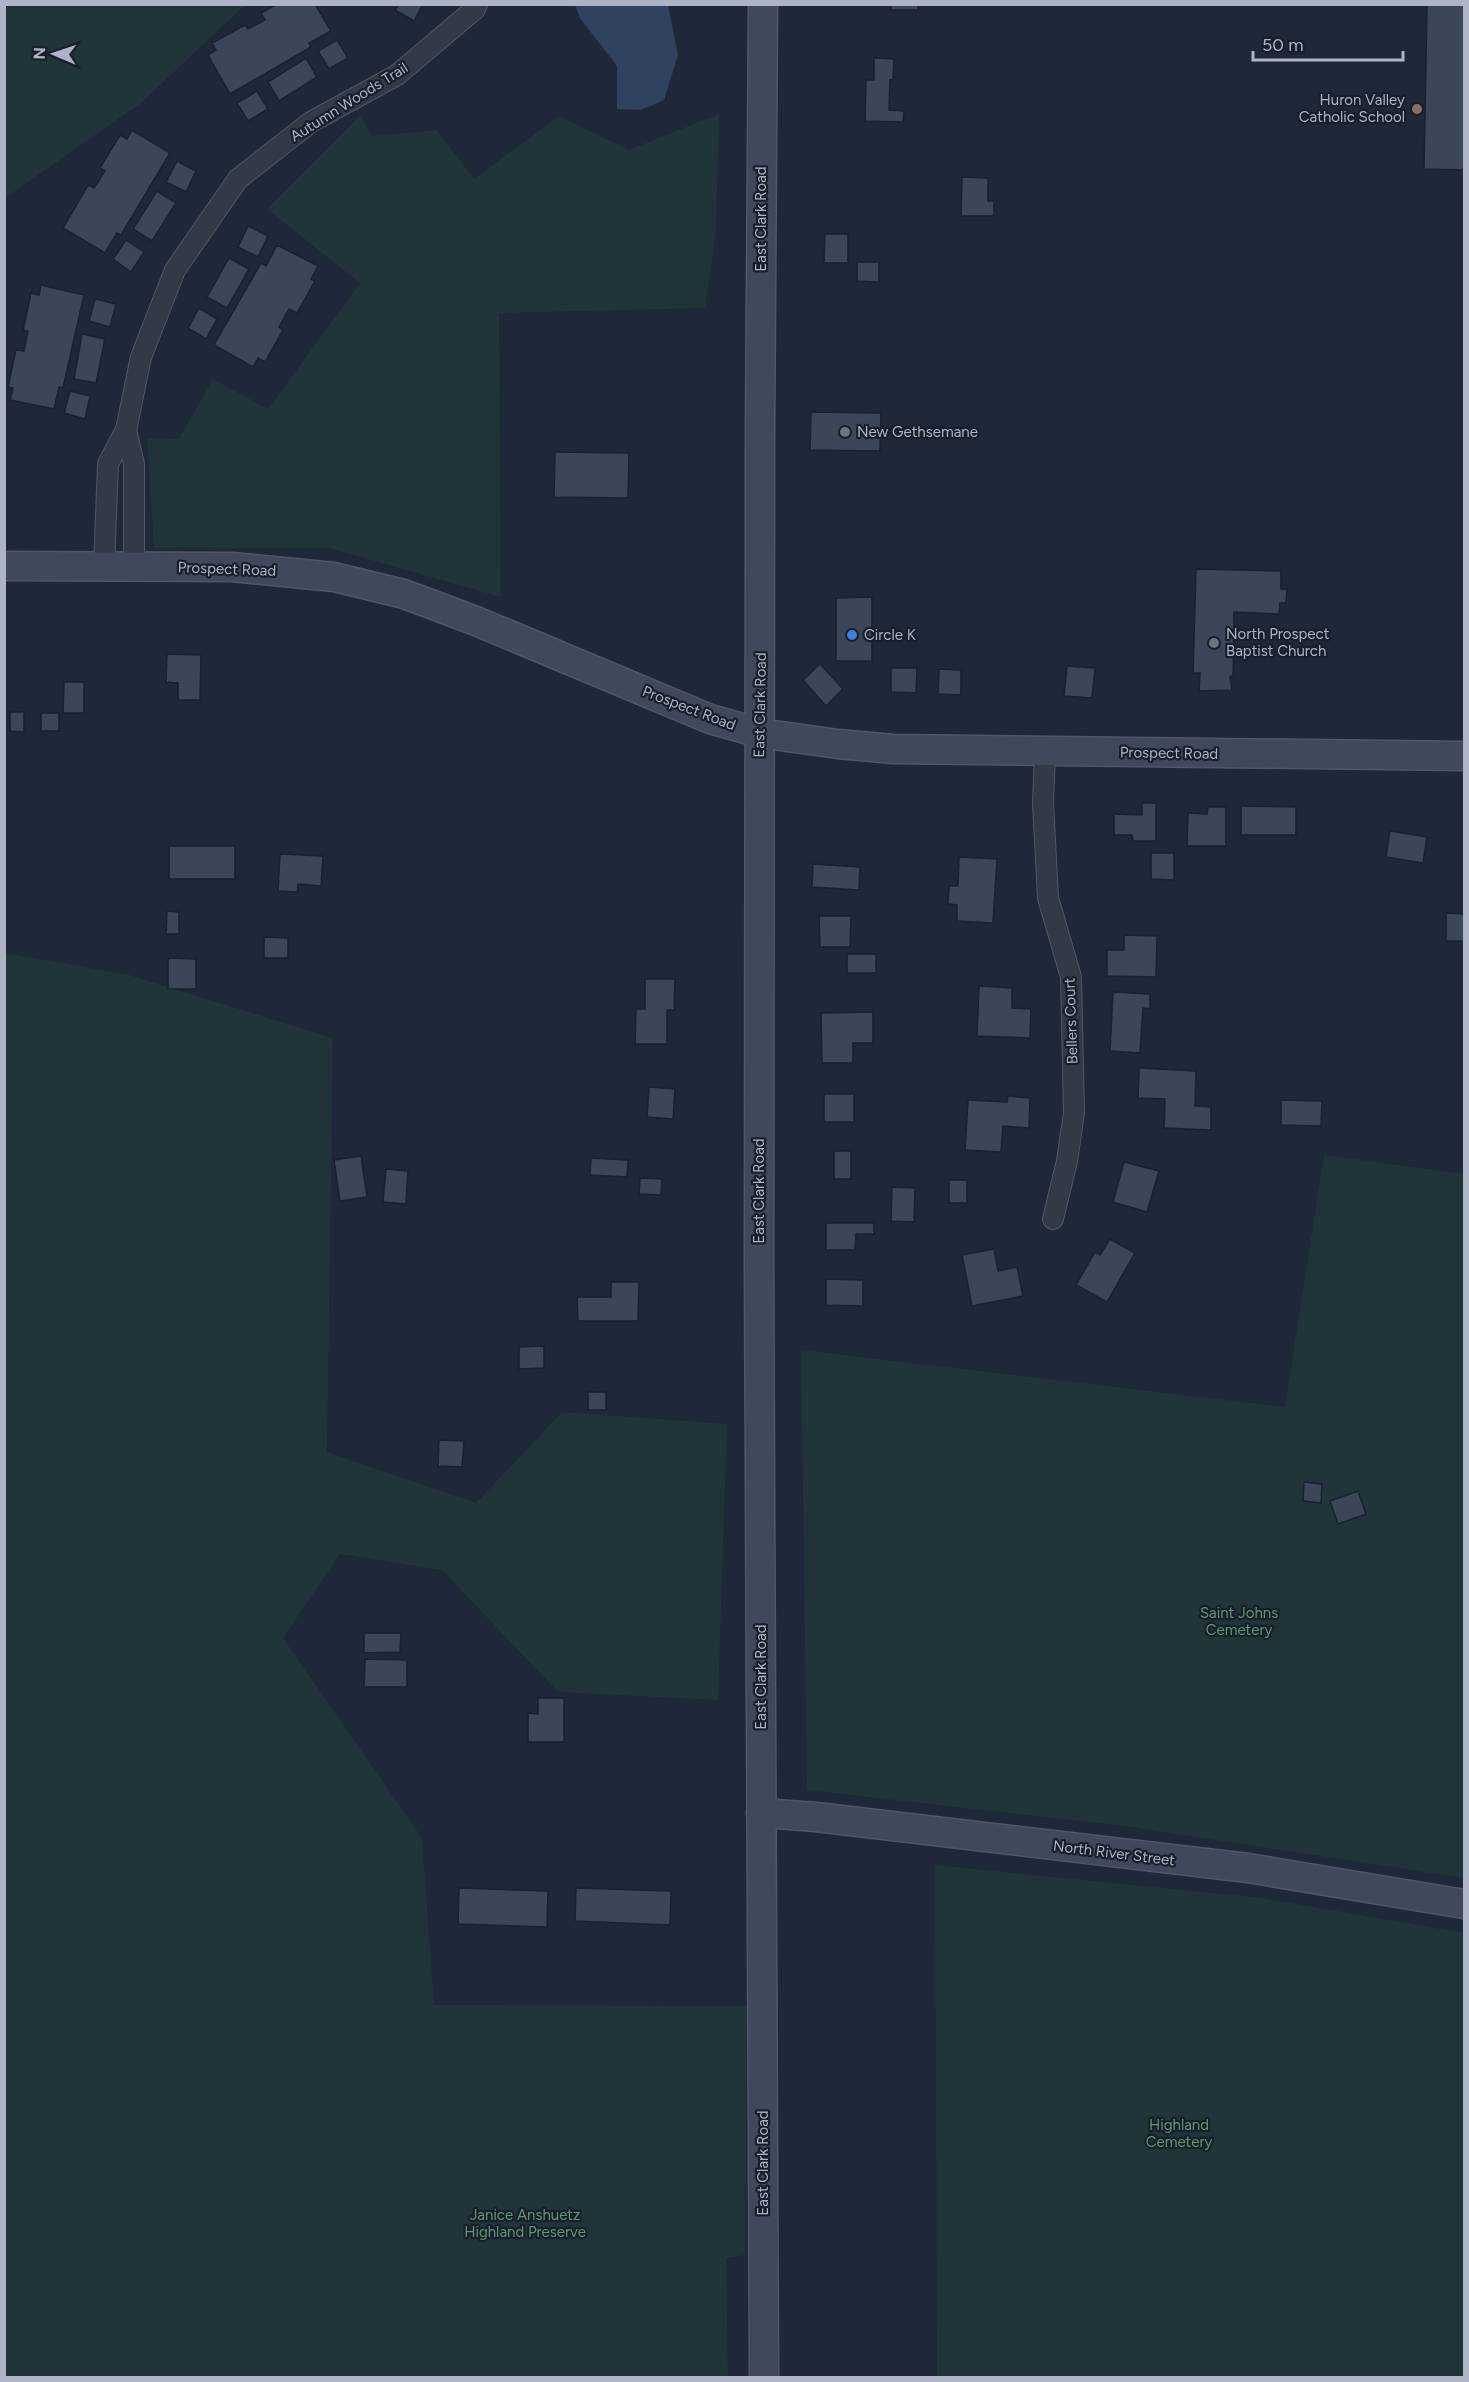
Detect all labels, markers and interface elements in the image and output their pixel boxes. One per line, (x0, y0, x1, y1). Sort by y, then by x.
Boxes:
north arrow (24, 24, 84, 84)
scale bar (1253, 24, 1403, 62)
text: 50 m (1262, 34, 1304, 56)
text: N (30, 47, 49, 60)
street label: Autumn Woods Trail (287, 59, 411, 145)
place label: Huron Valley Catholic School (1299, 91, 1405, 126)
marker: Huron Valley Catholic School (1410, 102, 1424, 116)
street label: East Clark Road (752, 166, 770, 272)
place label: New Gethsemane (857, 423, 978, 441)
marker: New Gethsemane (838, 425, 852, 439)
street label: Prospect Road (177, 558, 277, 580)
place label: North Prospect Baptist Church (1226, 625, 1330, 660)
place label: Circle K (864, 626, 917, 644)
marker: Circle K (845, 628, 859, 642)
marker: North Prospect Baptist Church (1207, 636, 1221, 650)
street label: East Clark Road (750, 652, 770, 758)
street label: Prospect Road (640, 682, 738, 734)
street label: Prospect Road (1120, 743, 1218, 763)
street label: Bellers Court (1060, 977, 1082, 1065)
street label: East Clark Road (750, 1138, 768, 1244)
park label: Saint Johns Cemetery (1200, 1604, 1278, 1639)
street label: East Clark Road (752, 1624, 770, 1730)
street label: North River Street (1052, 1837, 1176, 1869)
street label: East Clark Road (754, 2110, 772, 2216)
park label: Highland Cemetery (1146, 2116, 1212, 2151)
park label: Janice Anshuetz Highland Preserve (464, 2206, 586, 2241)

